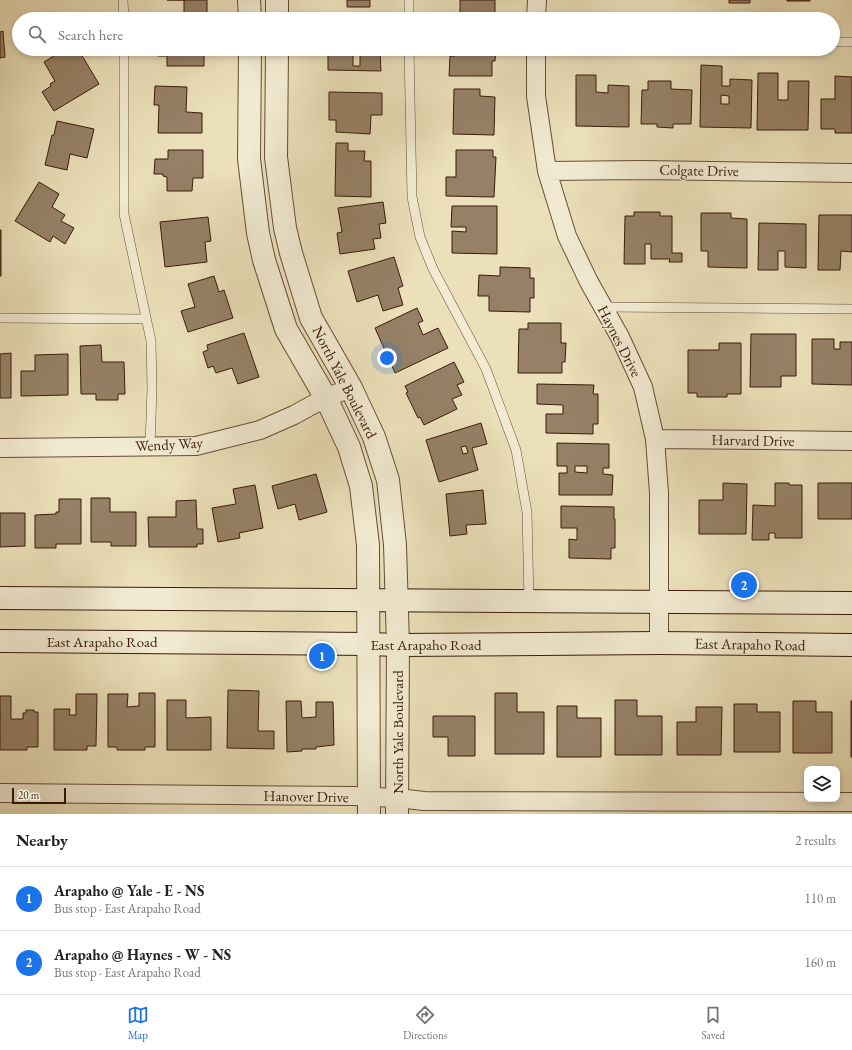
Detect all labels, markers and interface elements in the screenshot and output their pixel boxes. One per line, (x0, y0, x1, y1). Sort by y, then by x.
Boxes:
search box (12, 12, 840, 56)
icon: search (26, 23, 48, 45)
text: Search here (58, 25, 123, 44)
street label: Colgate Drive (659, 160, 739, 180)
street label: Haynes Drive (594, 302, 646, 380)
street label: North Yale Boulevard (308, 323, 382, 442)
your location (377, 348, 397, 368)
street label: Harvard Drive (711, 430, 795, 450)
street label: Wendy Way (135, 433, 204, 455)
pin: 2 (731, 570, 757, 600)
street label: East Arapaho Road (46, 632, 158, 651)
street label: East Arapaho Road (694, 634, 806, 654)
street label: East Arapaho Road (370, 635, 482, 654)
pin: 1 (309, 641, 335, 671)
street label: North Yale Boulevard (388, 670, 407, 794)
map controls (804, 766, 840, 802)
button: layers (804, 766, 840, 802)
scale bar (12, 786, 66, 805)
street label: Hanover Drive (263, 786, 349, 806)
text: 20 m (18, 788, 39, 802)
text: Nearby (16, 829, 68, 851)
text: 2 results (795, 832, 836, 849)
text: Arapaho @ Yale - E - NS (54, 881, 204, 900)
text: 1 (26, 890, 32, 907)
text: 110 m (805, 890, 836, 907)
text: Bus stop · East Arapaho Road (54, 900, 201, 917)
text: Arapaho @ Haynes - W - NS (54, 945, 231, 964)
text: 2 (26, 954, 32, 971)
text: 160 m (805, 954, 836, 971)
text: Bus stop · East Arapaho Road (54, 964, 201, 981)
tab: Map (127, 1004, 149, 1042)
tab: Directions (403, 1004, 447, 1042)
tab: Saved (701, 1004, 725, 1042)

